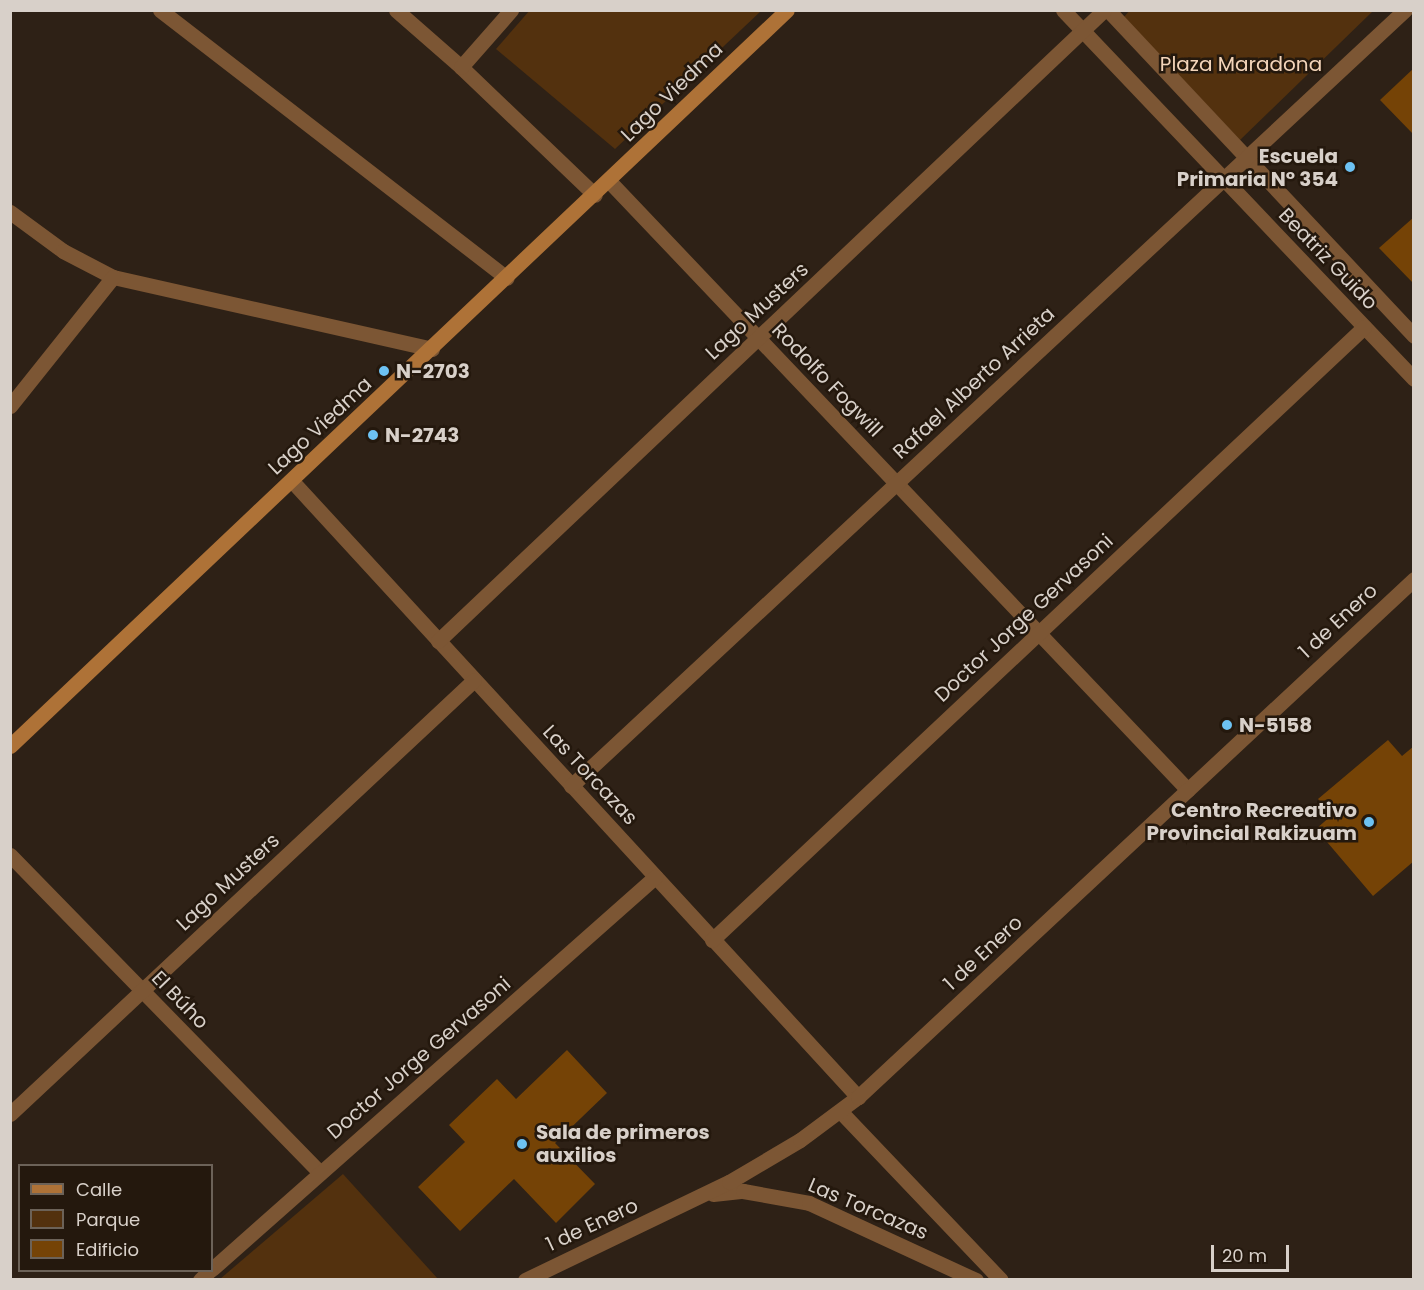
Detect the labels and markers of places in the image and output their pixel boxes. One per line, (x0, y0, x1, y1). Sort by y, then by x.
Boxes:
place label: Escuela Primaria N° 354 (1177, 144, 1338, 191)
marker: Escuela Primaria N° 354 (1343, 160, 1357, 174)
place label: N-2703 (396, 359, 470, 383)
marker: N-2703 (377, 364, 391, 378)
place label: N-2743 (385, 423, 459, 447)
marker: N-2743 (366, 428, 380, 442)
place label: N-5158 (1239, 713, 1312, 737)
marker: N-5158 (1220, 718, 1234, 732)
place label: Centro Recreativo Provincial Rakizuam (1147, 798, 1357, 845)
marker: Centro Recreativo Provincial Rakizuam (1362, 815, 1376, 829)
place label: Sala de primeros auxilios (536, 1120, 710, 1167)
marker: Sala de primeros auxilios (513, 1135, 531, 1153)

